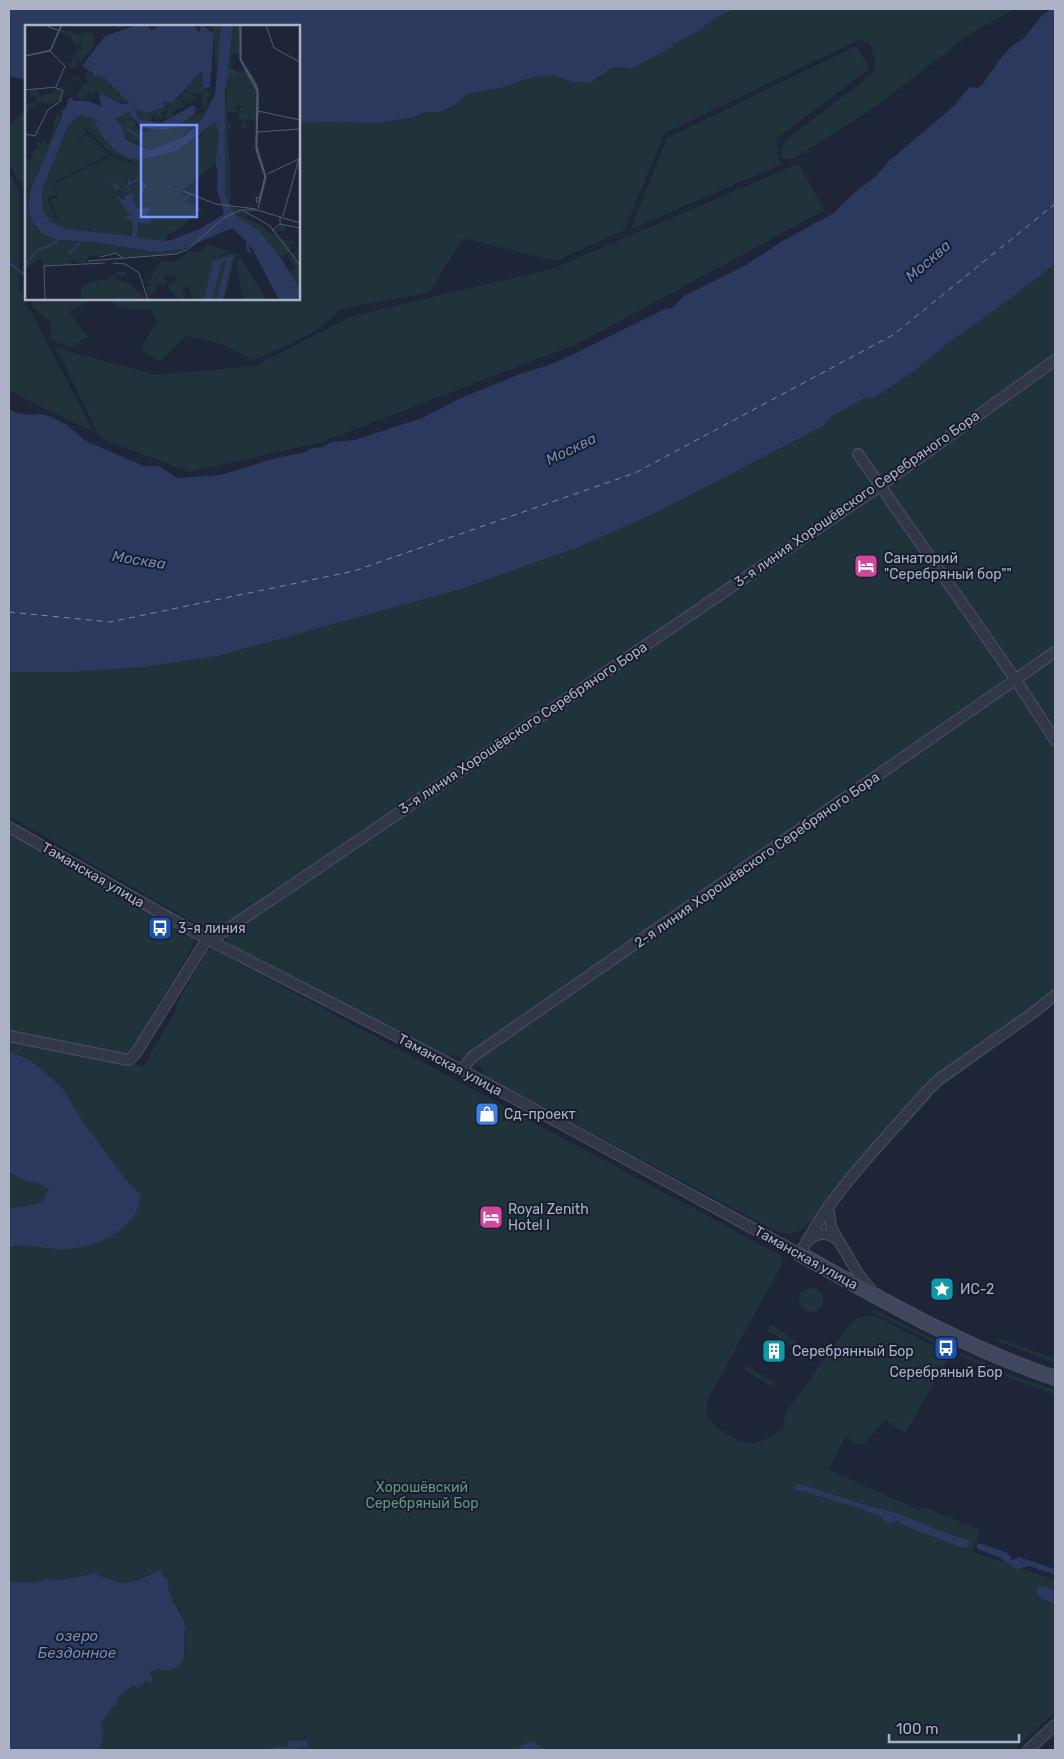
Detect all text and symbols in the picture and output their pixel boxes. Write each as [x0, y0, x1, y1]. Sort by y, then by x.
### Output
inset map [25, 25, 300, 300]
water label: Москва [902, 236, 954, 285]
street label: 3-я линия Хорошёвского Серебряного Бора [731, 407, 983, 591]
water label: Москва [543, 429, 599, 469]
water label: Москва [111, 547, 167, 573]
place label: Санаторий "Серебряный бор"" [884, 550, 1012, 583]
hotel icon: Санаторий "Серебряный бор"" [853, 553, 879, 579]
street label: 3-я линия Хорошёвского Серебряного Бора [396, 638, 650, 818]
street label: 2-я линия Хорошёвского Серебряного Бора [631, 768, 883, 952]
street label: Таманская улица [39, 839, 147, 911]
bus stop icon: 3-я линия [147, 915, 173, 941]
place label: 3-я линия [178, 920, 246, 937]
street label: Таманская улица [395, 1030, 505, 1100]
shop icon: Сд-проект [474, 1101, 500, 1127]
place label: Сд-проект [504, 1106, 576, 1123]
place label: Royal Zenith Hotel I [508, 1201, 589, 1234]
hotel icon: Royal Zenith Hotel I [478, 1204, 504, 1230]
street label: Таманская улица [751, 1222, 861, 1294]
place icon: ИС-2 [929, 1276, 955, 1302]
place label: ИС-2 [960, 1281, 994, 1298]
bus stop icon: Серебряный Бор [933, 1335, 959, 1361]
building icon: Серебрянный Бор [761, 1338, 787, 1364]
place label: Серебрянный Бор [792, 1343, 914, 1360]
place label: Серебряный Бор [889, 1364, 1003, 1381]
park label: Хорошёвский Серебряный Бор [365, 1479, 479, 1512]
water label: озеро Бездонное [38, 1627, 117, 1662]
scale bar [889, 1712, 1019, 1744]
text: 100 m [896, 1720, 938, 1738]

